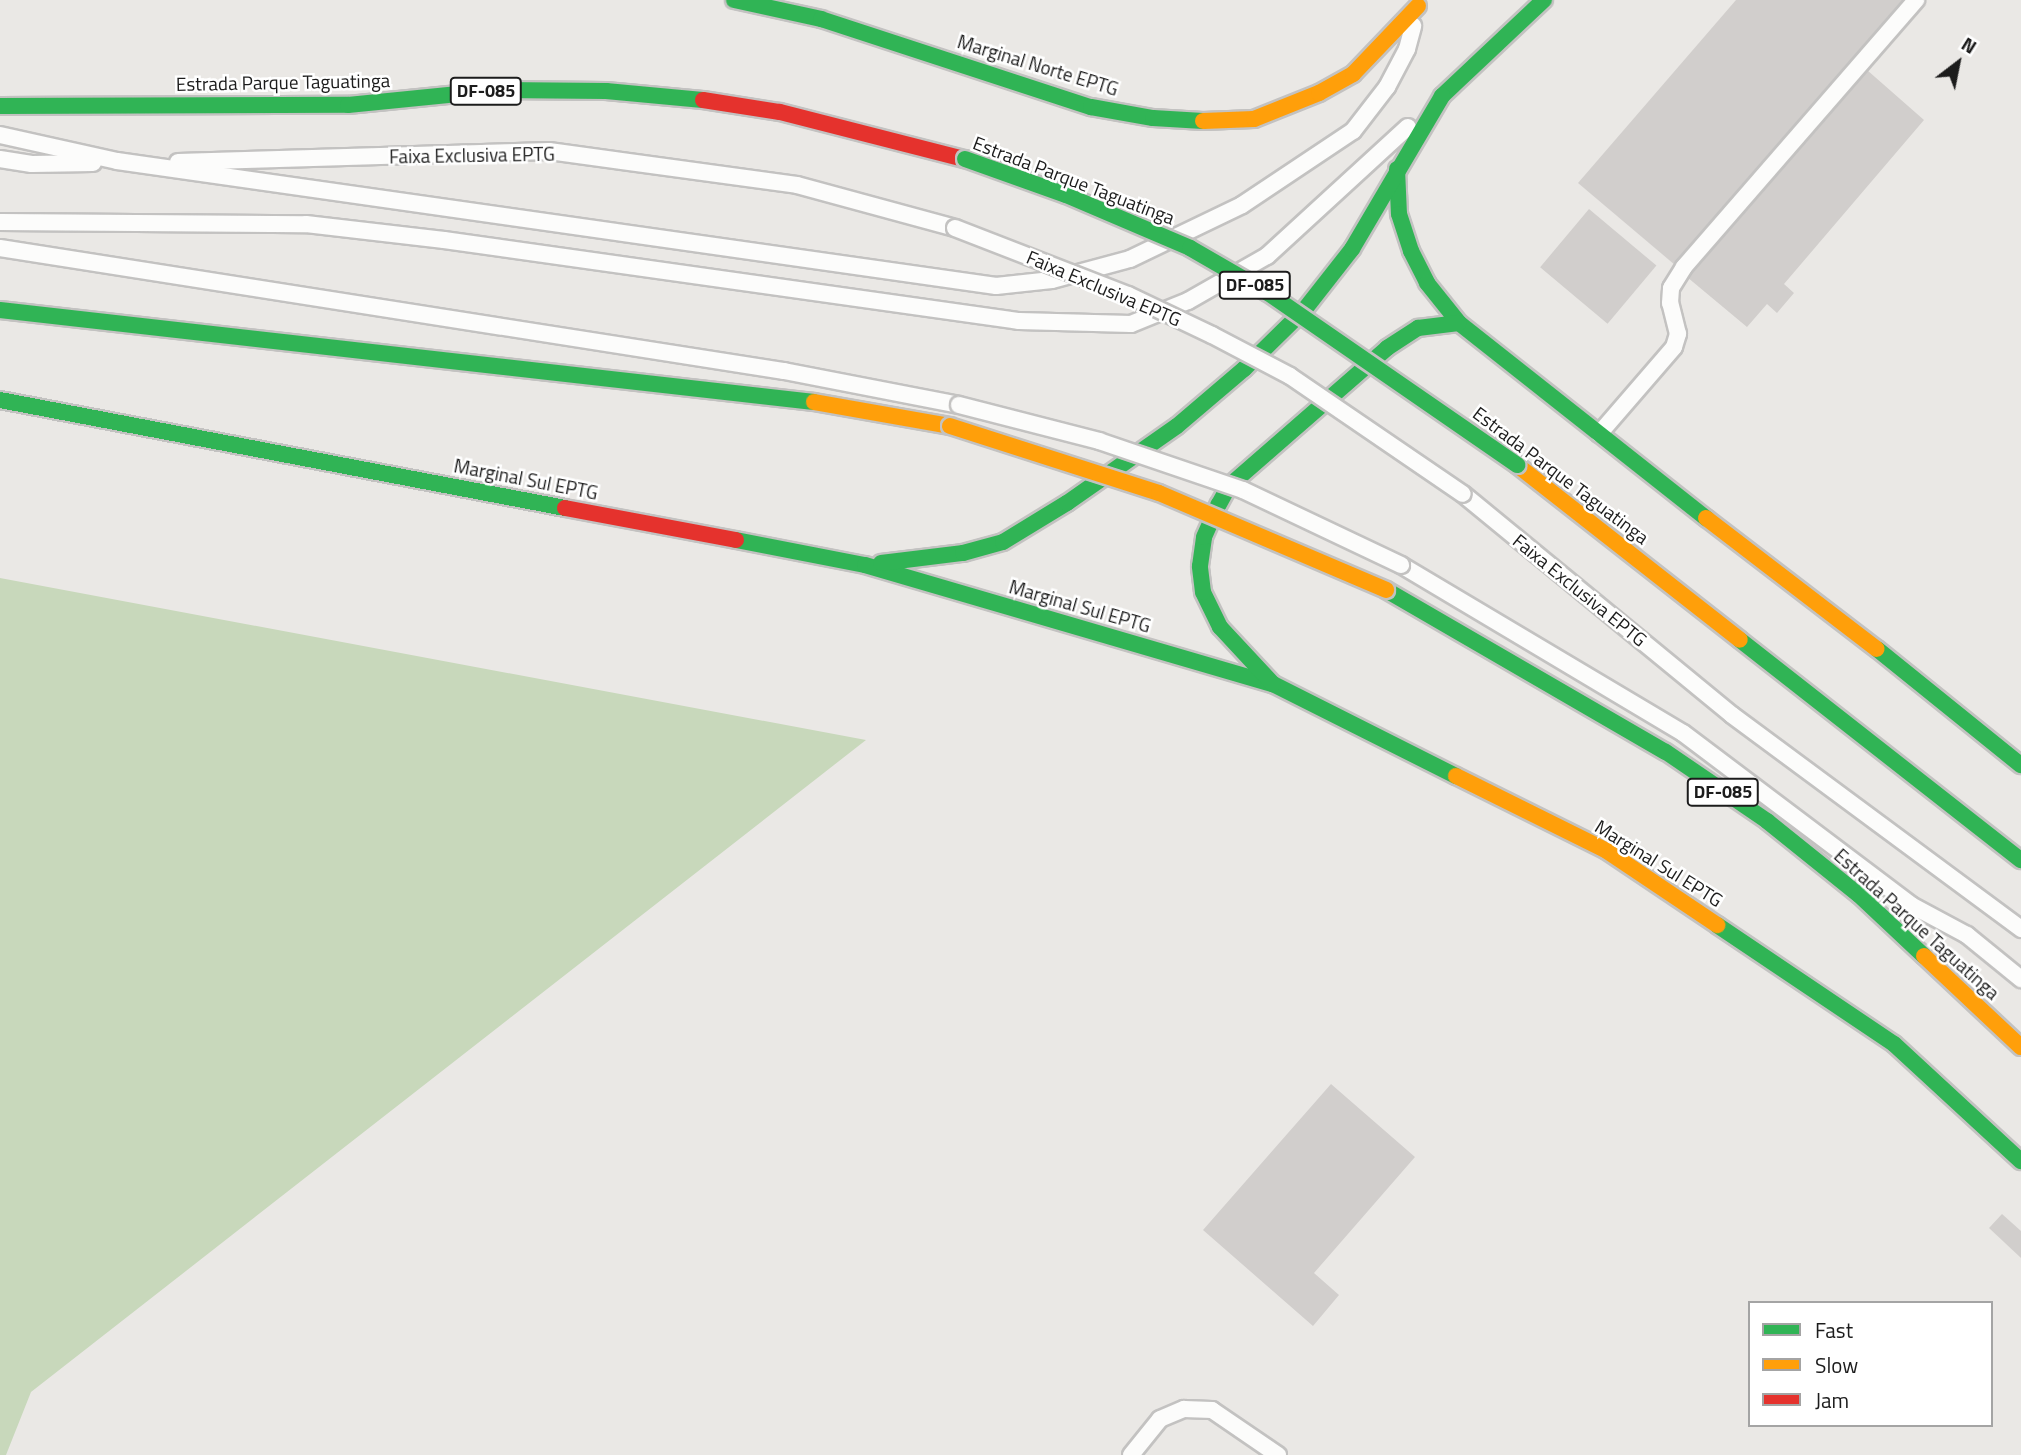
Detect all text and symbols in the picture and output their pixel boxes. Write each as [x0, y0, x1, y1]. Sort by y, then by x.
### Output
north arrow [1923, 28, 1993, 98]
text: N [1956, 29, 1983, 61]
street label: Marginal Norte EPTG [955, 30, 1121, 100]
street label: Estrada Parque Taguatinga [176, 69, 390, 95]
road number: DF-085 [449, 76, 523, 106]
street label: Estrada Parque Taguatinga [970, 131, 1178, 229]
street label: Faixa Exclusiva EPTG [389, 142, 555, 168]
street label: Faixa Exclusiva EPTG [1023, 245, 1185, 331]
road number: DF-085 [1218, 270, 1292, 300]
street label: Estrada Parque Taguatinga [1469, 401, 1653, 549]
street label: Marginal Sul EPTG [452, 454, 600, 504]
street label: Faixa Exclusiva EPTG [1508, 529, 1652, 651]
street label: Marginal Sul EPTG [1007, 575, 1153, 637]
road number: DF-085 [1686, 778, 1760, 806]
street label: Marginal Sul EPTG [1591, 815, 1727, 911]
street label: Estrada Parque Taguatinga [1830, 844, 2004, 1004]
legend [1748, 1301, 1993, 1427]
text: Fast [1815, 1314, 1853, 1346]
text: Slow [1815, 1349, 1858, 1381]
text: Jam [1815, 1384, 1849, 1416]

